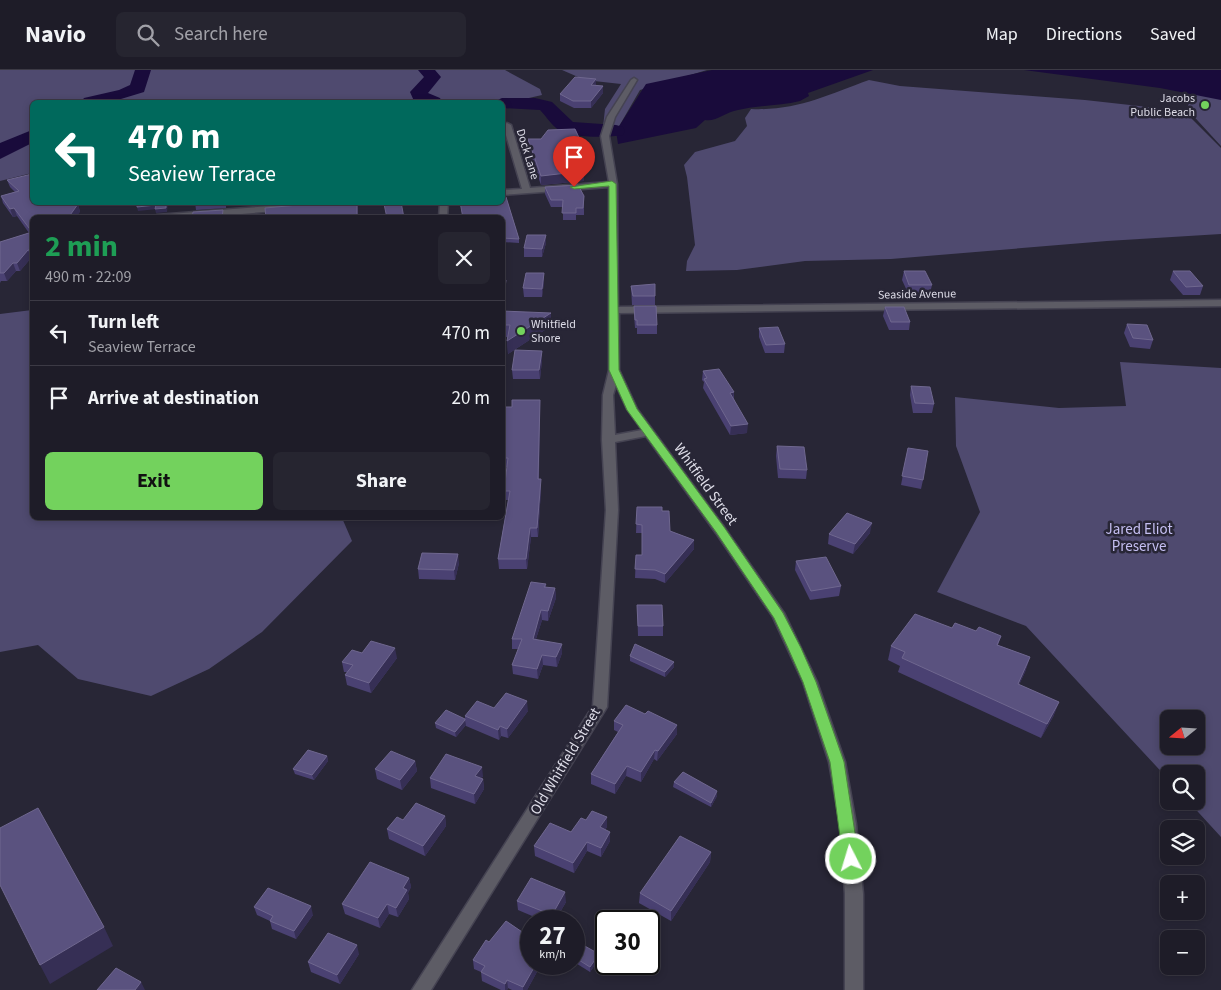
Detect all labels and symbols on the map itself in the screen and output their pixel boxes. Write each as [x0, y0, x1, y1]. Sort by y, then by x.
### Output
place label: Jacobs Public Beach [1130, 90, 1195, 121]
marker: Jacobs Public Beach [1199, 99, 1211, 111]
street label: Dock Lane [512, 127, 543, 182]
pin [553, 136, 595, 187]
street label: Seaside Avenue [878, 285, 956, 304]
place label: Whitfield Shore [531, 316, 576, 347]
marker: Whitfield Shore [515, 325, 527, 337]
street label: Whitfield Street [669, 439, 743, 530]
park label: Jared Eliot Preserve [1106, 519, 1172, 557]
street label: Old Whitfield Street [525, 704, 606, 819]
north arrow [1160, 710, 1205, 755]
position arrow [824, 832, 876, 884]
speed limit sign: 30 [595, 910, 660, 975]

